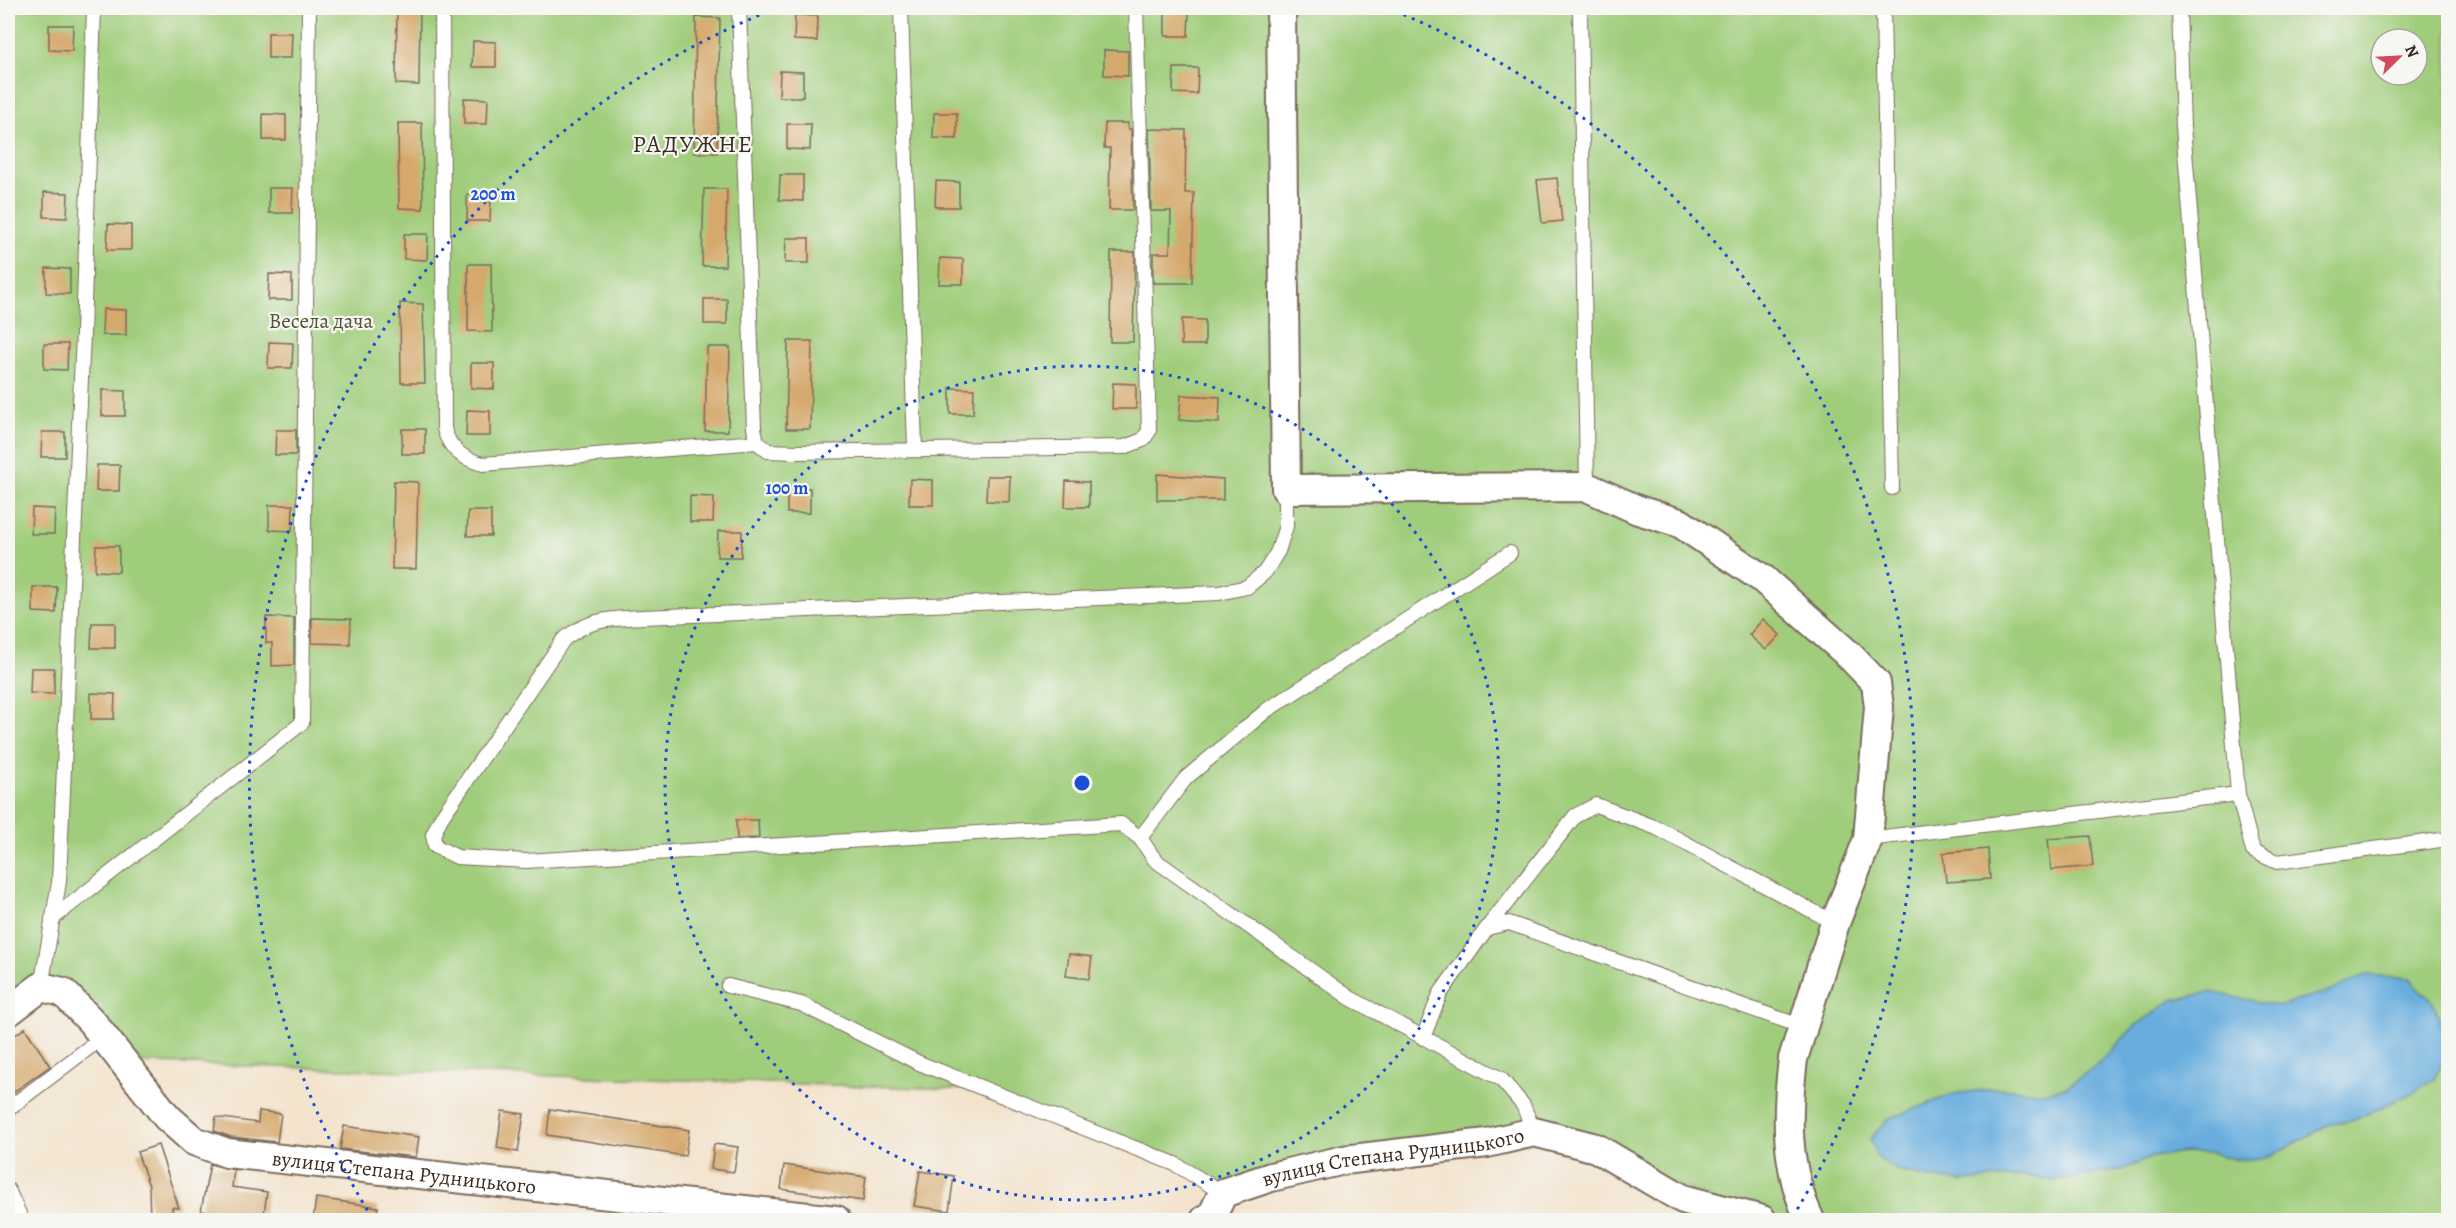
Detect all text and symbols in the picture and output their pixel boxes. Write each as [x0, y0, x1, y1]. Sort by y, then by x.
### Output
north arrow [2369, 27, 2429, 87]
text: N [2399, 42, 2424, 61]
district label: РАДУЖНЕ [632, 128, 754, 160]
text: 200 m [470, 182, 516, 206]
park label: Весела дача [269, 307, 373, 335]
text: 100 m [766, 476, 808, 500]
centre of rings [1072, 773, 1092, 793]
street label: вулиця Степана Рудницького [1258, 1121, 1527, 1193]
street label: вулиця Степана Рудницького [270, 1144, 538, 1201]

